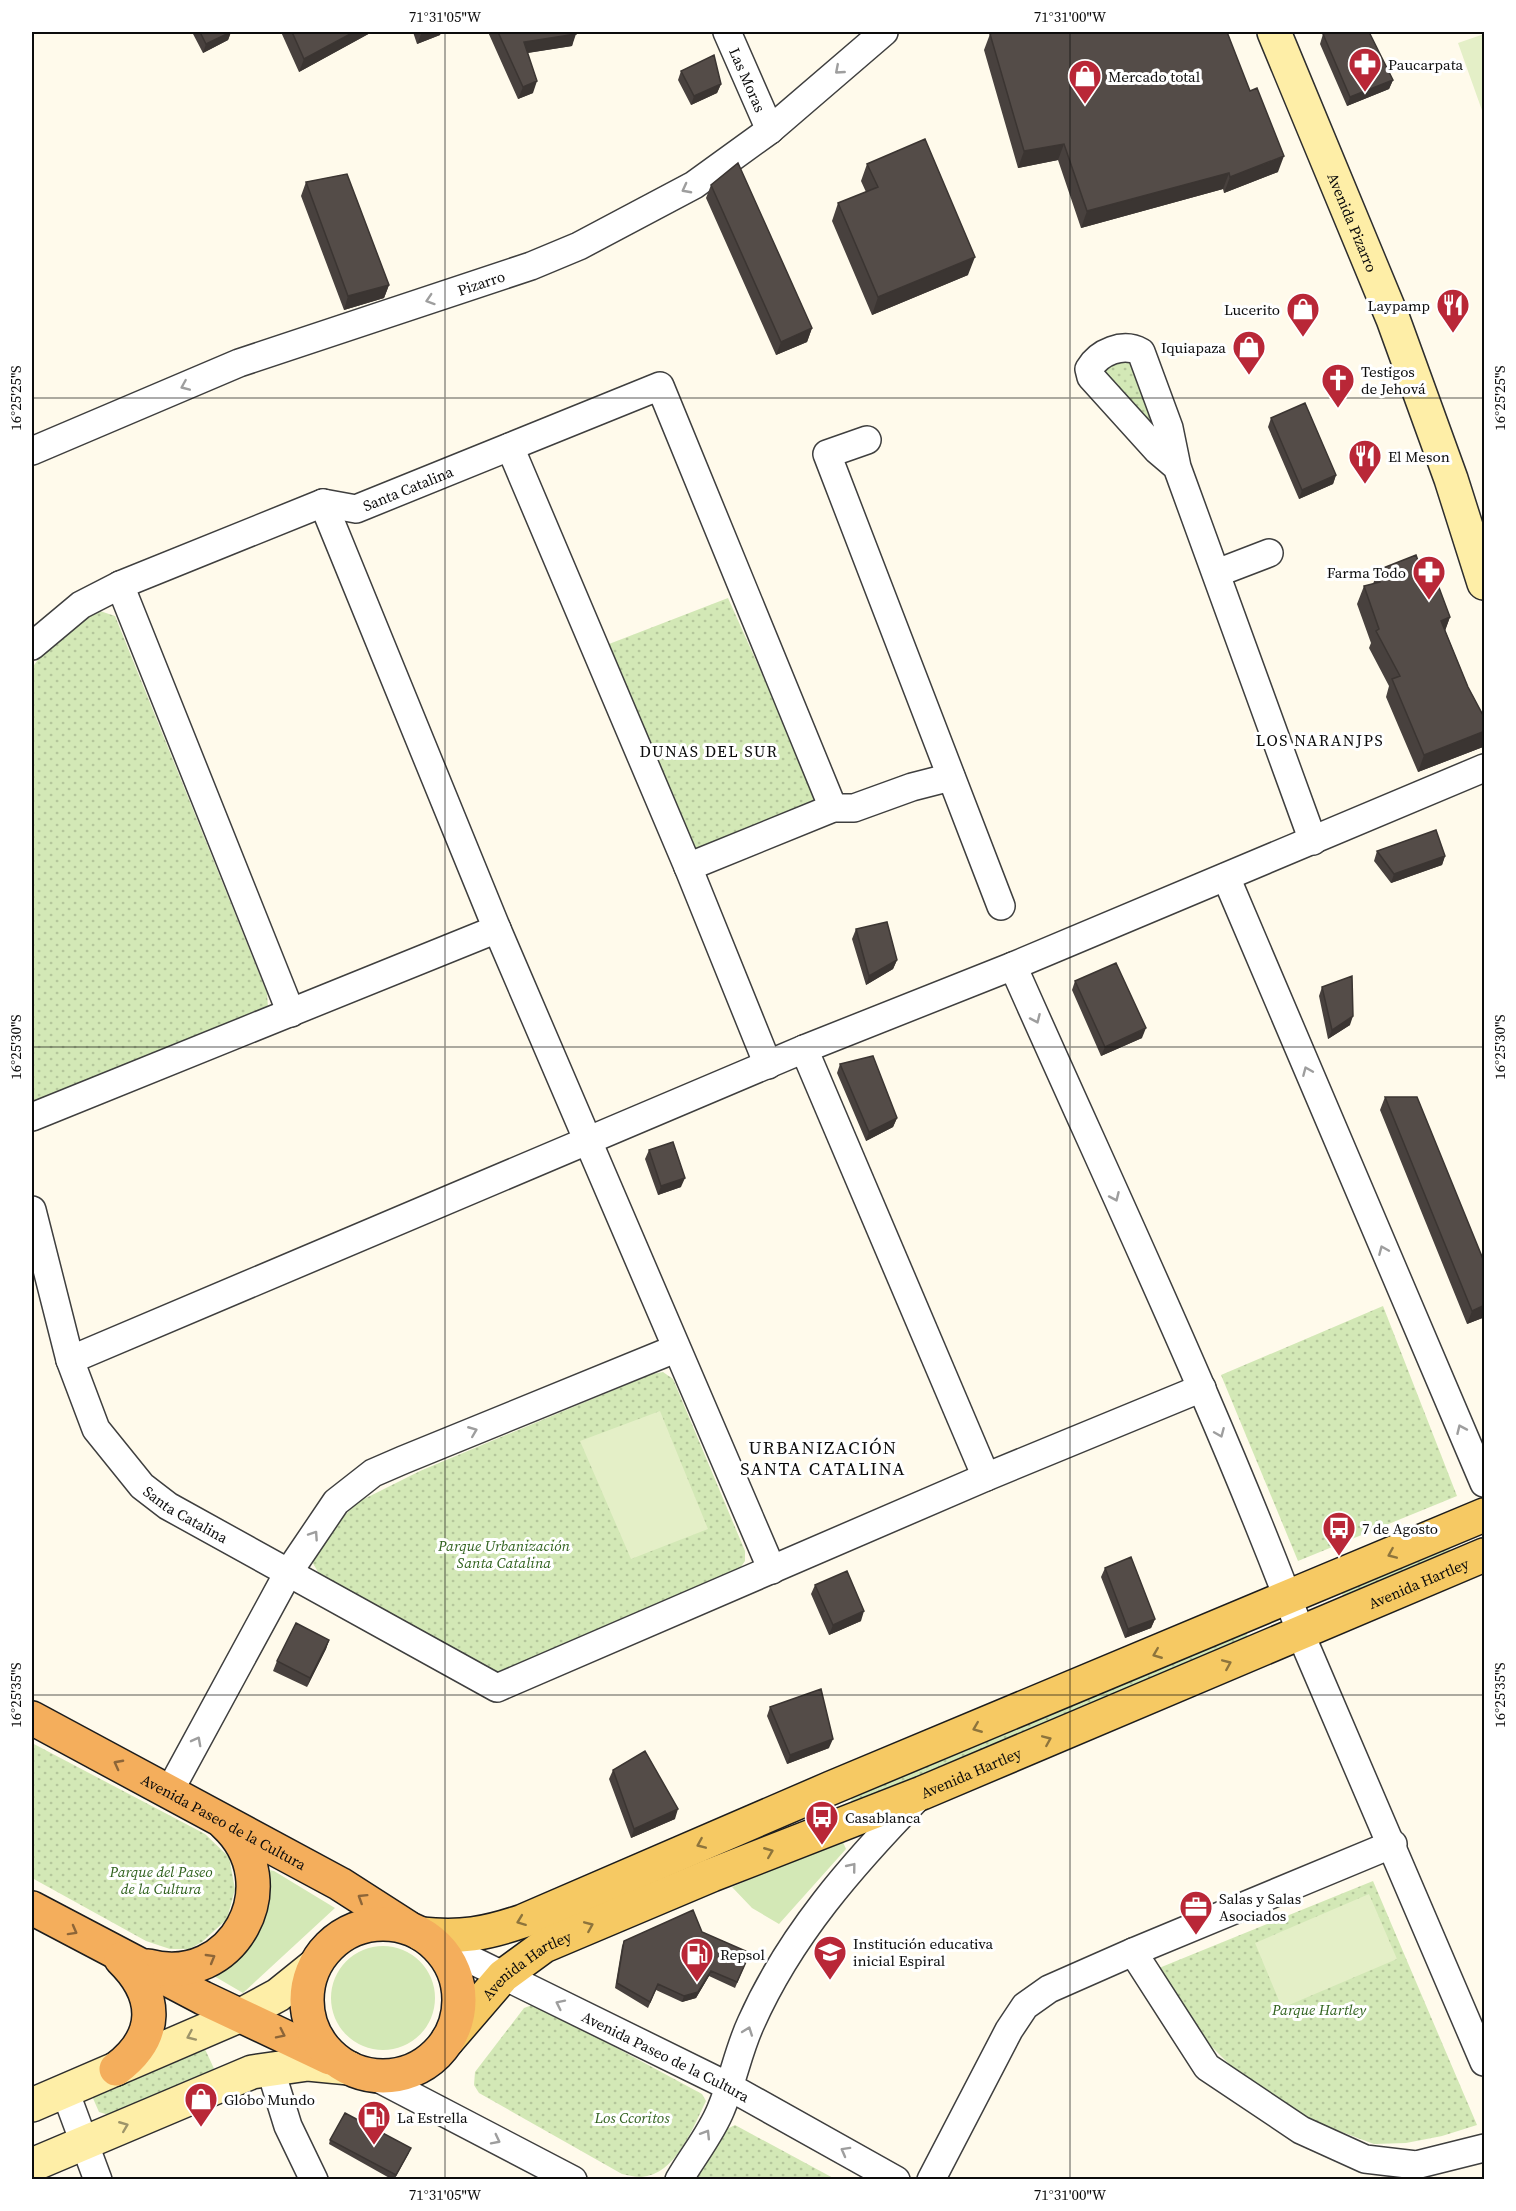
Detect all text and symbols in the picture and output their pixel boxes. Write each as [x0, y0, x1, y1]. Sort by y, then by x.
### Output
text: 71°31'05"W [409, 6, 482, 27]
text: 71°31'00"W [1034, 6, 1107, 27]
street label: Las Moras [725, 44, 771, 115]
pharmacy icon: Paucarpata [1347, 46, 1383, 93]
place label: Paucarpata [1388, 54, 1464, 75]
shop icon: Mercado total [1067, 58, 1103, 105]
one-way arrow [835, 62, 846, 73]
place label: Mercado total [1108, 66, 1201, 87]
street label: Avenida Pizarro [1323, 169, 1383, 275]
one-way arrow [682, 182, 692, 193]
street label: Pizarro [455, 265, 507, 300]
restaurant icon: Laypamp [1435, 287, 1471, 334]
shop icon: Lucerito [1285, 291, 1321, 338]
one-way arrow [425, 292, 436, 305]
place label: Laypamp [1368, 295, 1430, 316]
place label: Lucerito [1224, 299, 1280, 320]
shop icon: Iquiapaza [1231, 329, 1267, 376]
place label: Iquiapaza [1161, 337, 1226, 358]
place label: Testigos de Jehová [1361, 361, 1426, 399]
church icon: Testigos de Jehová [1320, 362, 1356, 409]
text: 16°25'25"S [5, 365, 26, 431]
text: 16°25'25"S [1489, 365, 1510, 431]
one-way arrow [180, 379, 191, 391]
restaurant icon: El Meson [1347, 438, 1383, 485]
place label: El Meson [1388, 446, 1450, 467]
street label: Santa Catalina [359, 460, 456, 516]
pharmacy icon: Farma Todo [1411, 554, 1447, 601]
place label: Farma Todo [1327, 562, 1406, 583]
district label: LOS NARANJPS [1256, 729, 1384, 751]
district label: DUNAS DEL SUR [640, 740, 778, 762]
one-way arrow [1029, 1013, 1041, 1024]
text: 16°25'30"S [5, 1014, 26, 1080]
text: 16°25'30"S [1489, 1014, 1510, 1080]
one-way arrow [1303, 1066, 1315, 1077]
one-way arrow [1108, 1191, 1120, 1202]
one-way arrow [1378, 1246, 1390, 1257]
one-way arrow [1456, 1425, 1468, 1436]
one-way arrow [468, 1426, 478, 1439]
one-way arrow [1213, 1427, 1225, 1438]
district label: URBANIZACIÓN SANTA CATALINA [740, 1435, 906, 1481]
street label: Santa Catalina [139, 1480, 232, 1548]
bus stop icon: 7 de Agosto [1321, 1510, 1357, 1557]
place label: 7 de Agosto [1362, 1518, 1438, 1539]
one-way arrow [307, 1530, 318, 1541]
park label: Parque Urbanización Santa Catalina [437, 1535, 571, 1573]
one-way arrow [1387, 1547, 1398, 1559]
street label: Avenida Hartley [1365, 1552, 1472, 1613]
one-way arrow [1153, 1647, 1164, 1659]
one-way arrow [1221, 1659, 1232, 1671]
text: 16°25'35"S [5, 1662, 26, 1728]
text: 16°25'35"S [1489, 1662, 1510, 1728]
one-way arrow [972, 1721, 983, 1733]
one-way arrow [1041, 1735, 1052, 1747]
one-way arrow [190, 1736, 201, 1747]
street label: Avenida Hartley [917, 1742, 1025, 1803]
one-way arrow [113, 1760, 124, 1771]
street label: Avenida Paseo de la Cultura [138, 1768, 310, 1875]
bus stop icon: Casablanca [804, 1799, 840, 1846]
place label: Casablanca [845, 1807, 921, 1828]
one-way arrow [696, 1837, 707, 1849]
one-way arrow [763, 1847, 774, 1859]
park label: Parque del Paseo de la Cultura [109, 1861, 212, 1899]
one-way arrow [844, 1863, 855, 1874]
place label: Salas y Salas Asociados [1219, 1888, 1301, 1926]
office icon: Salas y Salas Asociados [1178, 1889, 1214, 1936]
one-way arrow [358, 1894, 369, 1905]
one-way arrow [516, 1914, 527, 1926]
one-way arrow [582, 1921, 593, 1933]
one-way arrow [67, 1924, 78, 1935]
street label: Avenida Hartley [477, 1925, 575, 2004]
place label: Institución educativa inicial Espiral [853, 1933, 994, 1971]
school or university icon: Institución educativa inicial Espiral [812, 1934, 848, 1981]
fuel station icon: Repsol [679, 1936, 715, 1983]
place label: Repsol [720, 1944, 765, 1965]
one-way arrow [205, 1953, 215, 1965]
park label: Parque Hartley [1271, 1999, 1367, 2020]
one-way arrow [555, 2000, 566, 2012]
street label: Avenida Paseo de la Cultura [579, 2005, 754, 2107]
one-way arrow [741, 2026, 753, 2037]
one-way arrow [275, 2027, 286, 2039]
one-way arrow [187, 2029, 198, 2041]
shop icon: Globo Mundo [183, 2081, 219, 2128]
place label: Globo Mundo [224, 2089, 315, 2110]
fuel station icon: La Estrella [356, 2099, 392, 2146]
place label: La Estrella [397, 2107, 468, 2128]
park label: Los Ccoritos [593, 2107, 670, 2128]
one-way arrow [118, 2121, 129, 2133]
one-way arrow [699, 2130, 711, 2140]
one-way arrow [490, 2133, 500, 2144]
one-way arrow [841, 2147, 852, 2158]
text: 71°31'05"W [409, 2184, 482, 2205]
text: 71°31'00"W [1034, 2184, 1107, 2205]

